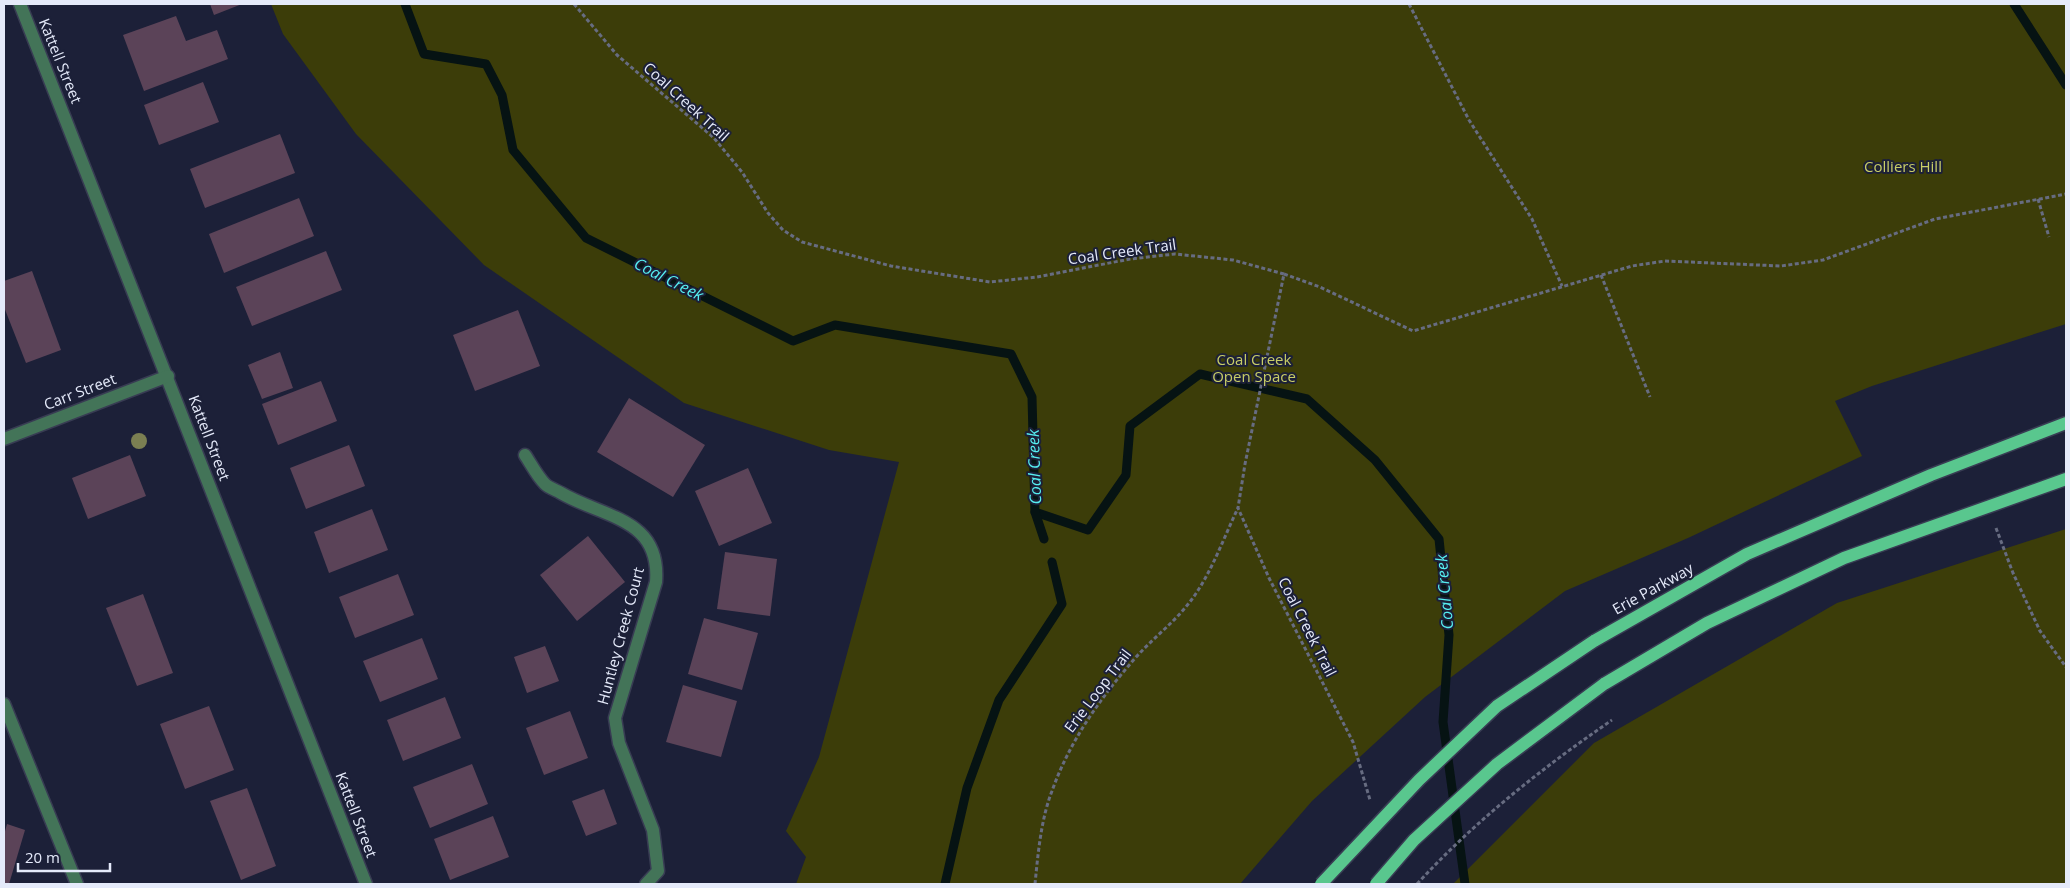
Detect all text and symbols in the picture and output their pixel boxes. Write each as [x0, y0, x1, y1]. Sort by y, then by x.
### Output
street label: Kattell Street [35, 15, 87, 106]
street label: Coal Creek Trail [639, 57, 734, 145]
park label: Colliers Hill [1864, 156, 1942, 176]
street label: Coal Creek Trail [1066, 234, 1177, 268]
water label: Coal Creek [631, 252, 709, 306]
park label: Coal Creek Open Space [1212, 349, 1296, 386]
street label: Carr Street [41, 368, 119, 414]
street label: Kattell Street [184, 392, 235, 483]
water label: Coal Creek [1022, 428, 1046, 505]
water label: Coal Creek [1430, 552, 1458, 630]
street label: Erie Parkway [1609, 557, 1697, 619]
street label: Huntley Creek Court [592, 565, 648, 707]
street label: Coal Creek Trail [1274, 573, 1342, 680]
street label: Erie Loop Trail [1059, 645, 1135, 736]
street label: Kattell Street [331, 769, 382, 860]
scale bar [18, 840, 110, 872]
text: 20 m [25, 847, 60, 867]

